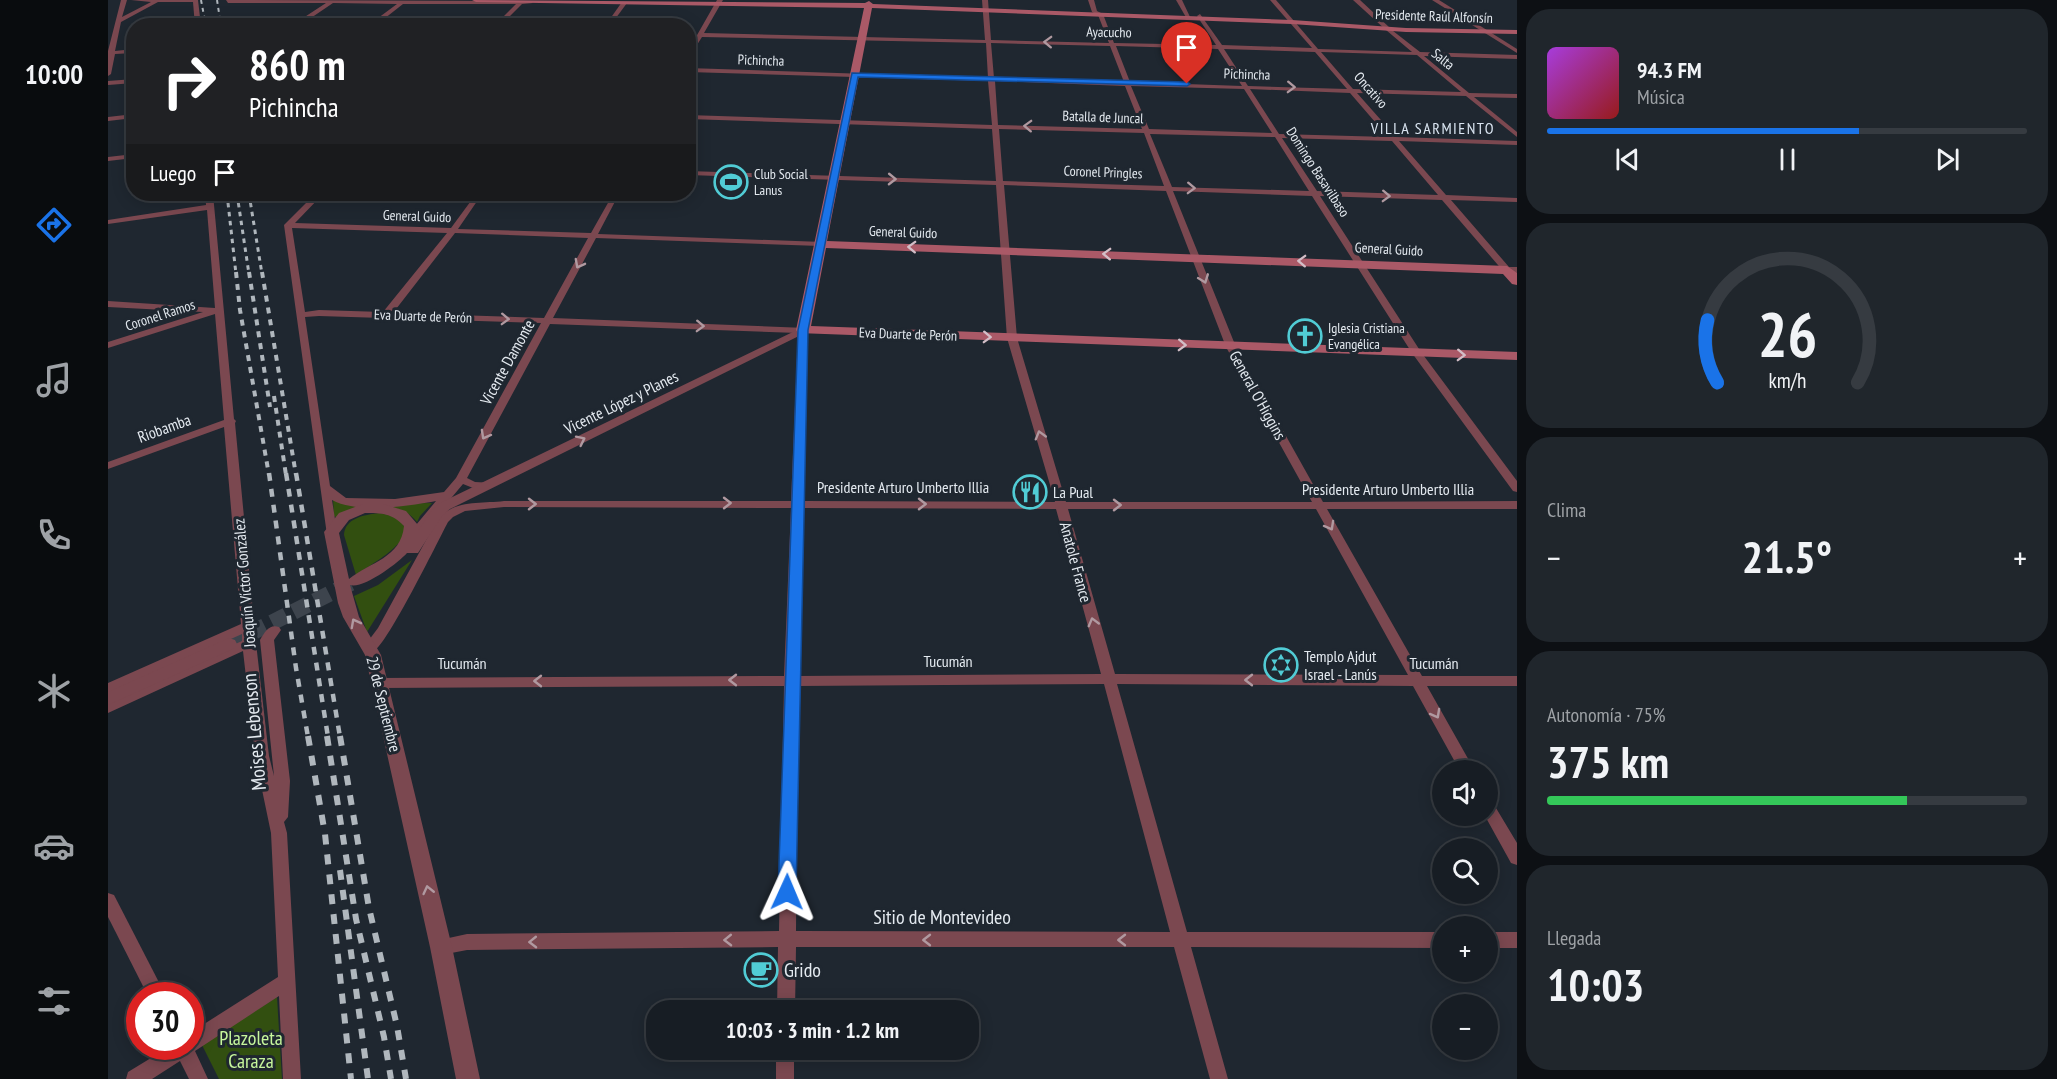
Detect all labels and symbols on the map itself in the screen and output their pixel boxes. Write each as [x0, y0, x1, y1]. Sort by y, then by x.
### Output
street label: Presidente Raúl Alfonsín [1375, 5, 1493, 27]
pin [1161, 22, 1212, 84]
street label: Ayacucho [1086, 23, 1132, 41]
one-way arrow [1044, 36, 1053, 48]
street label: Salta [1428, 44, 1458, 74]
street label: Pichincha [737, 50, 785, 70]
street label: Pichincha [1223, 64, 1271, 84]
street label: Oncativo [1350, 68, 1392, 112]
one-way arrow [1286, 81, 1295, 94]
street label: Batalla de Juncal [1062, 107, 1145, 127]
district label: VILLA SARMIENTO [1370, 118, 1495, 138]
one-way arrow [1023, 120, 1032, 132]
street label: Domingo Basavilbaso [1282, 124, 1354, 220]
street label: Coronel Pringles [1063, 162, 1143, 182]
sports icon: Club Social Lanus [713, 164, 749, 200]
place label: Club Social Lanus [754, 165, 808, 199]
one-way arrow [887, 173, 896, 185]
one-way arrow [1187, 182, 1196, 195]
one-way arrow [1382, 189, 1391, 202]
street label: General Guido [383, 206, 451, 226]
street label: General Guido [869, 222, 937, 242]
street label: General Guido [1354, 238, 1424, 260]
one-way arrow [908, 241, 917, 254]
one-way arrow [1103, 247, 1112, 260]
one-way arrow [1297, 255, 1306, 267]
one-way arrow [575, 258, 586, 268]
one-way arrow [1197, 272, 1209, 283]
street label: Coronel Ramos [123, 295, 197, 335]
street label: Eva Duarte de Perón [374, 305, 472, 327]
one-way arrow [501, 313, 510, 325]
street label: Vicente Damonte [475, 316, 539, 409]
church icon: Iglesia Cristiana Evangélica [1287, 318, 1323, 354]
place label: Iglesia Cristiana Evangélica [1328, 319, 1405, 353]
one-way arrow [696, 320, 705, 333]
street label: Eva Duarte de Perón [859, 323, 957, 345]
one-way arrow [983, 331, 992, 344]
one-way arrow [1178, 338, 1187, 351]
street label: General O'Higgins [1225, 347, 1291, 443]
one-way arrow [1456, 348, 1465, 361]
street label: Vicente López y Planes [560, 366, 681, 439]
street label: Riobamba [135, 409, 193, 447]
one-way arrow [481, 429, 492, 439]
one-way arrow [1035, 430, 1048, 440]
one-way arrow [575, 436, 585, 447]
restaurant icon: La Pual [1012, 474, 1048, 510]
street label: Presidente Arturo Umberto Illia [817, 477, 989, 497]
street label: Presidente Arturo Umberto Illia [1302, 479, 1474, 499]
place label: La Pual [1053, 482, 1093, 502]
one-way arrow [722, 497, 731, 509]
one-way arrow [527, 498, 536, 510]
one-way arrow [917, 498, 926, 510]
one-way arrow [1112, 499, 1121, 511]
street label: Joaquín Víctor González [228, 517, 260, 649]
street label: Anatole France [1056, 520, 1096, 604]
one-way arrow [1323, 520, 1334, 531]
one-way arrow [351, 618, 362, 629]
one-way arrow [1087, 618, 1100, 628]
place label: Templo Ajdut Israel - Lanús [1304, 646, 1377, 684]
synagogue icon: Templo Ajdut Israel - Lanús [1263, 647, 1299, 683]
street label: Tucumán [923, 651, 973, 671]
street label: Tucumán [437, 653, 487, 673]
street label: Tucumán [1409, 653, 1459, 673]
street label: 29 de Septiembre [362, 654, 406, 754]
street label: Moises Lebenson [236, 672, 272, 792]
one-way arrow [728, 674, 737, 686]
one-way arrow [1244, 674, 1253, 686]
one-way arrow [533, 675, 542, 687]
one-way arrow [1429, 708, 1441, 719]
position arrow [755, 860, 819, 924]
one-way arrow [422, 886, 435, 896]
street label: Sitio de Montevideo [873, 904, 1011, 930]
one-way arrow [723, 934, 732, 946]
one-way arrow [923, 934, 932, 946]
one-way arrow [1118, 934, 1127, 946]
one-way arrow [528, 936, 537, 948]
cafe icon: Grido [743, 952, 779, 988]
place label: Grido [784, 957, 821, 983]
speed limit sign: 30 [126, 982, 204, 1060]
park label: Plazoleta Caraza [219, 1025, 283, 1074]

